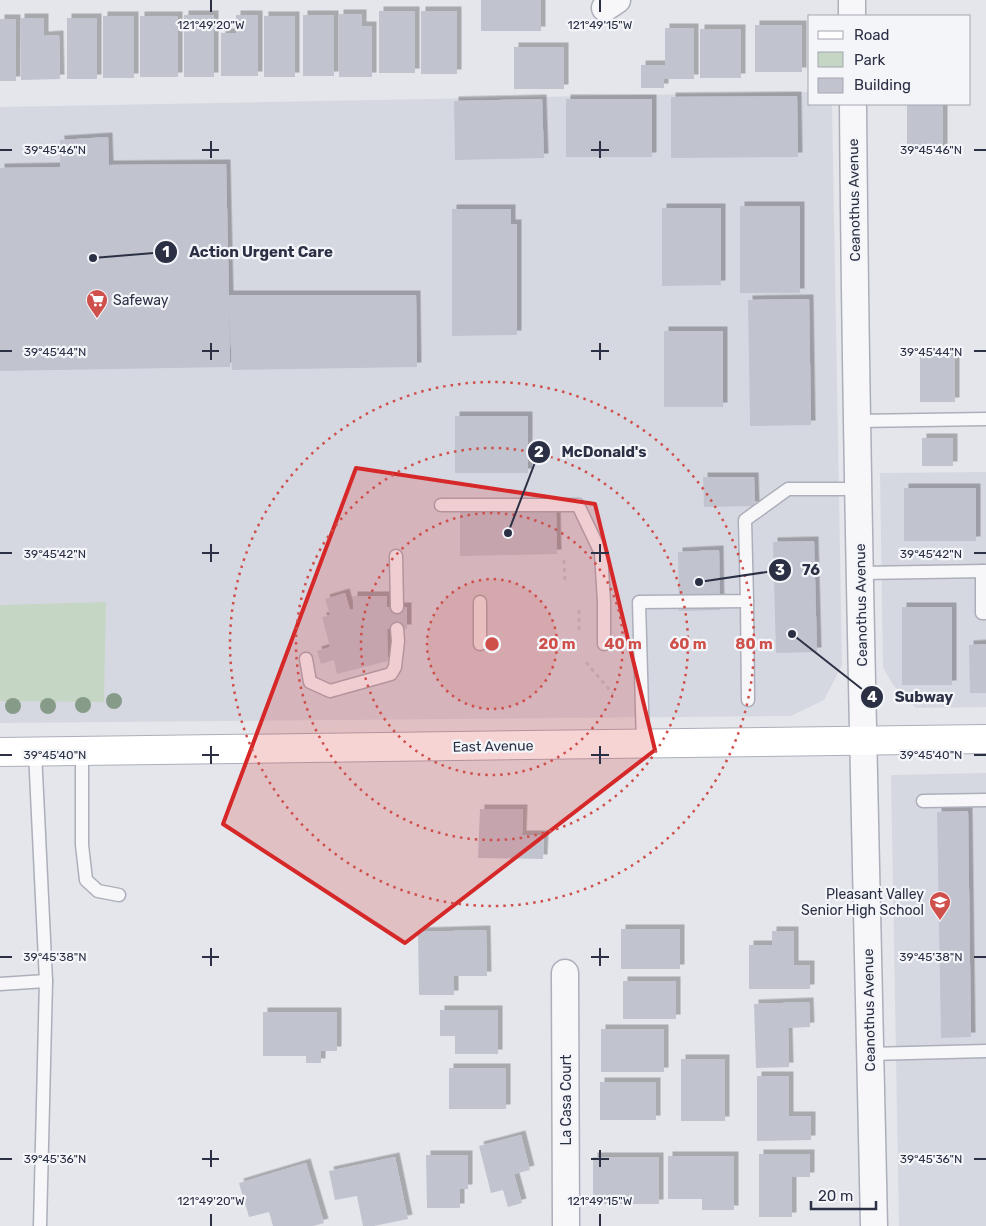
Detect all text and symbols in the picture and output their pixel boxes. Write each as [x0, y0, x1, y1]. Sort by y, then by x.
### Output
legend [808, 15, 971, 105]
text: 121°49'20"W [177, 18, 245, 32]
text: 121°49'15"W [568, 18, 633, 32]
text: Road [854, 26, 890, 44]
text: Park [854, 51, 885, 69]
text: Building [854, 76, 911, 94]
street label: Ceanothus Avenue [845, 138, 864, 262]
text: 39°45'46"N [24, 143, 86, 157]
text: 39°45'46"N [900, 143, 962, 157]
callout: Action Urgent Care [154, 237, 342, 267]
text: 1 [162, 243, 170, 261]
text: Action Urgent Care [189, 243, 333, 261]
supermarket icon: Safeway [85, 288, 109, 319]
place label: Safeway [113, 292, 169, 309]
text: 39°45'44"N [24, 345, 86, 359]
text: 39°45'44"N [900, 345, 962, 359]
callout: McDonald's [526, 437, 657, 467]
text: 2 [534, 443, 544, 461]
text: McDonald's [561, 443, 647, 461]
street label: Ceanothus Avenue [852, 543, 871, 667]
text: 39°45'42"N [24, 547, 86, 561]
text: 39°45'42"N [900, 547, 962, 561]
callout: 76 [767, 555, 830, 585]
text: 3 [775, 561, 785, 579]
text: 76 [802, 561, 820, 579]
centre of rings [483, 635, 501, 653]
text: 20 m [539, 635, 575, 653]
text: 40 m [604, 635, 642, 653]
text: 60 m [670, 635, 706, 653]
text: 80 m [735, 635, 773, 653]
callout: Subway [860, 682, 963, 712]
text: 4 [867, 688, 877, 706]
text: Subway [895, 688, 953, 706]
street label: East Avenue [452, 737, 534, 756]
text: 39°45'40"N [24, 748, 86, 762]
text: 39°45'40"N [900, 748, 962, 762]
place label: Pleasant Valley Senior High School [801, 886, 924, 919]
school or university icon: Pleasant Valley Senior High School [928, 890, 952, 921]
street label: Ceanothus Avenue [860, 948, 879, 1072]
text: 39°45'38"N [23, 950, 87, 964]
text: 39°45'38"N [899, 950, 963, 964]
street label: La Casa Court [558, 1054, 575, 1145]
text: 39°45'36"N [24, 1152, 86, 1166]
text: 39°45'36"N [900, 1152, 962, 1166]
scale bar [811, 1178, 876, 1210]
text: 20 m [818, 1187, 853, 1205]
text: 121°49'20"W [177, 1194, 245, 1208]
text: 121°49'15"W [568, 1194, 633, 1208]

